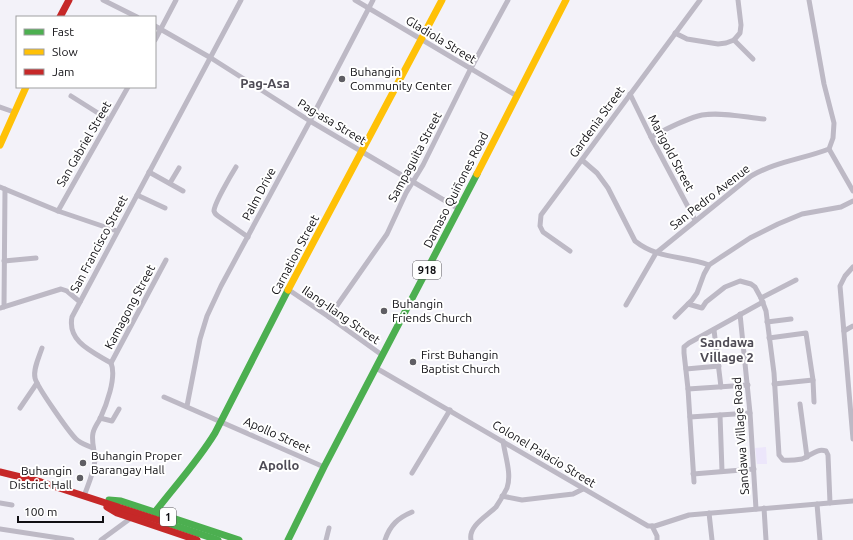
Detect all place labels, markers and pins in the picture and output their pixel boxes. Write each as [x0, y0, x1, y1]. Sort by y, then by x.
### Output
place label: Buhangin Community Center [350, 65, 452, 92]
marker: Buhangin Community Center [337, 74, 347, 84]
place label: Buhangin Friends Church [392, 297, 472, 324]
marker: Buhangin Friends Church [379, 306, 389, 316]
place label: First Buhangin Baptist Church [421, 348, 500, 375]
marker: First Buhangin Baptist Church [408, 357, 418, 367]
place label: Buhangin Proper Barangay Hall [91, 449, 182, 476]
marker: Buhangin Proper Barangay Hall [78, 458, 88, 468]
place label: Buhangin District Hall [9, 464, 72, 491]
marker: Buhangin District Hall [75, 473, 85, 483]

